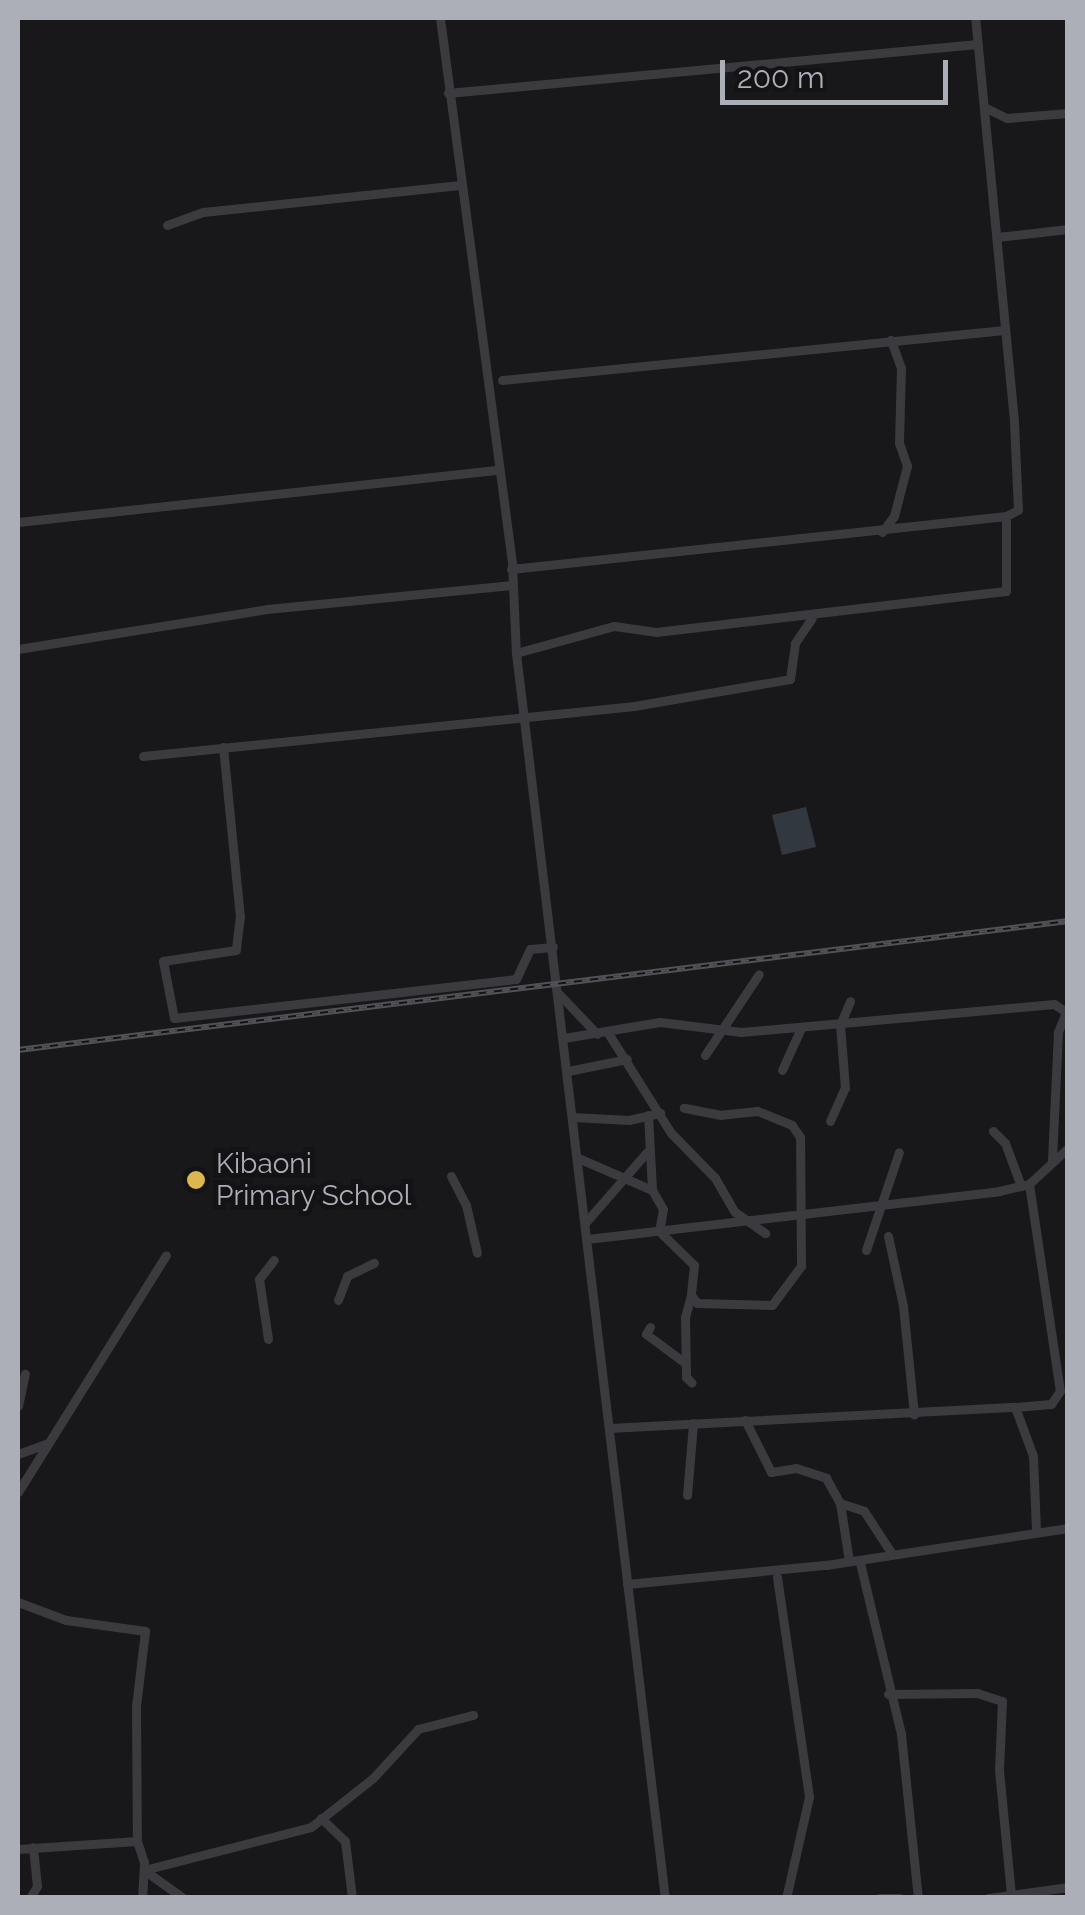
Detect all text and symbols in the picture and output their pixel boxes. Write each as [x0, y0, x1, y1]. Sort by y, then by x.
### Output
scale bar [725, 40, 952, 102]
text: 200 m [737, 60, 825, 95]
place label: Kibaoni Primary School [216, 1147, 412, 1213]
marker: Kibaoni Primary School [185, 1169, 207, 1191]

